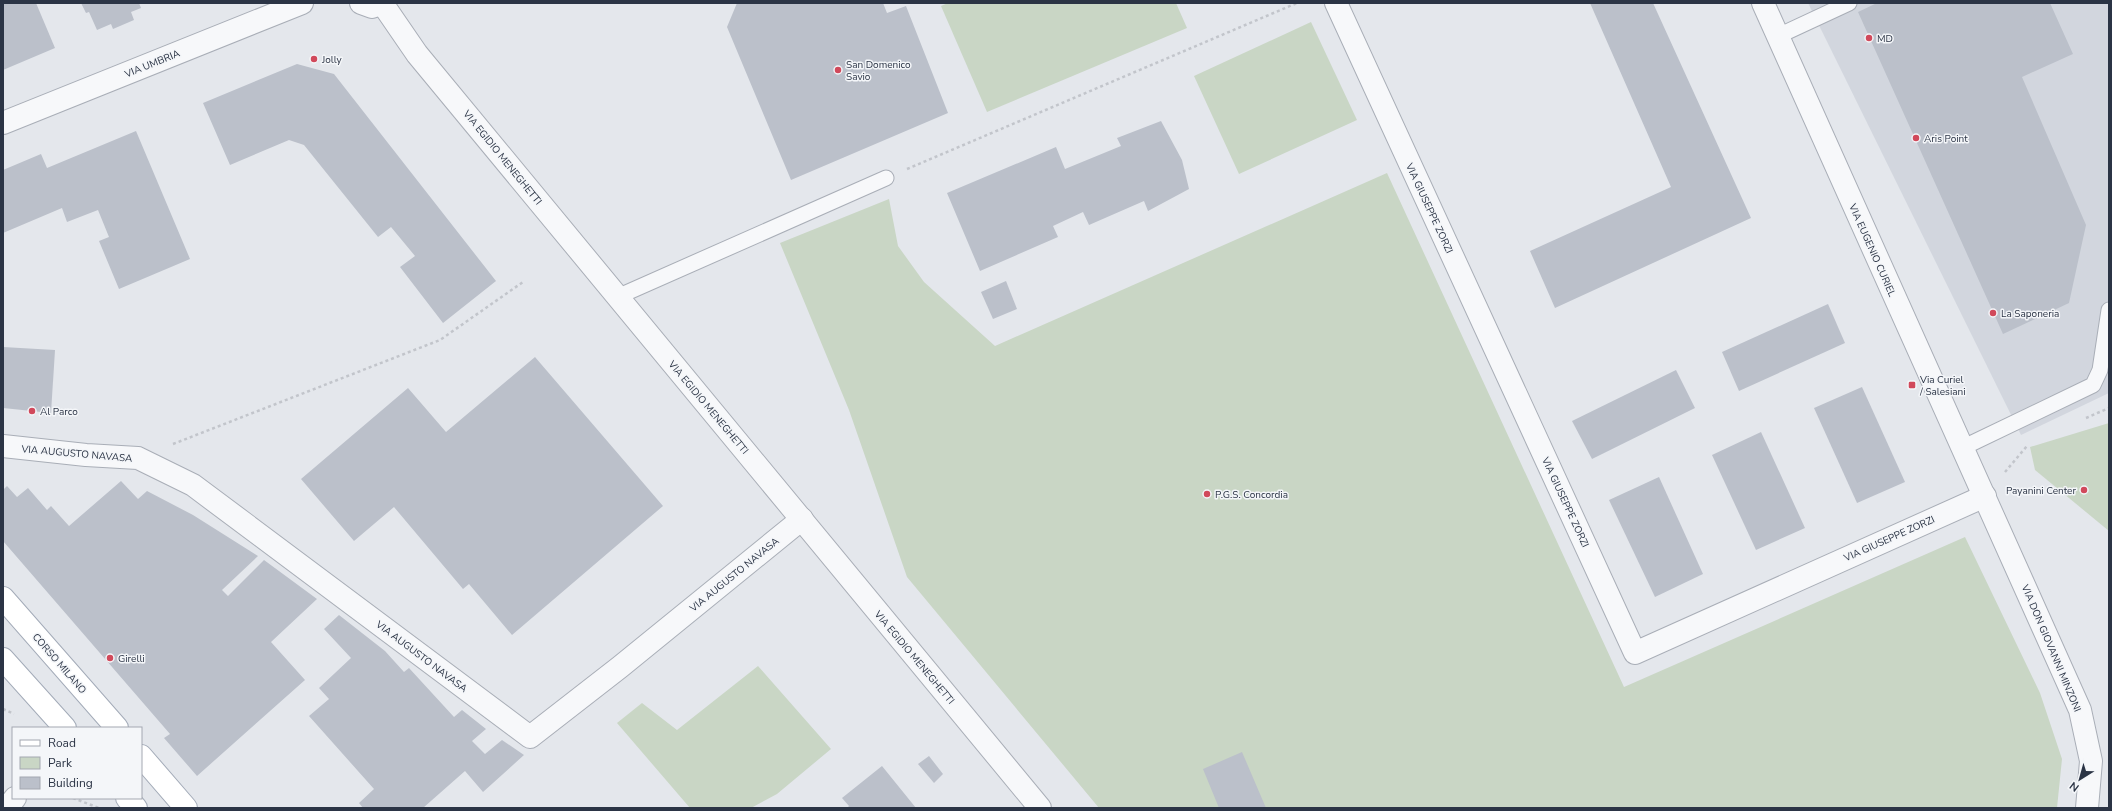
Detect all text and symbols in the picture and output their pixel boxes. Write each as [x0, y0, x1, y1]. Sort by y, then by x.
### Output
place label: MD [1877, 32, 1893, 46]
marker: MD [1864, 33, 1874, 43]
street label: VIA UMBRIA [122, 46, 183, 82]
place label: Jolly [321, 53, 343, 67]
marker: Jolly [309, 54, 319, 64]
place label: San Domenico Savio [846, 58, 911, 84]
marker: San Domenico Savio [833, 65, 843, 75]
street label: VIA EGIDIO MENEGHETTI [459, 107, 545, 208]
place label: Aris Point [1924, 132, 1968, 146]
marker: Aris Point [1911, 133, 1921, 143]
street label: VIA GIUSEPPE ZORZI [1402, 160, 1456, 256]
street label: VIA EUGENIO CURIEL [1845, 201, 1899, 300]
place label: La Saponeria [2001, 307, 2059, 321]
marker: La Saponeria [1988, 308, 1998, 318]
street label: VIA EGIDIO MENEGHETTI [664, 357, 752, 457]
place label: Via Curiel / Salesiani [1919, 373, 1966, 399]
marker: Via Curiel / Salesiani [1907, 380, 1917, 390]
place label: Al Parco [40, 405, 78, 419]
marker: Al Parco [27, 406, 37, 416]
street label: VIA AUGUSTO NAVASA [20, 442, 134, 466]
street label: VIA GIUSEPPE ZORZI [1538, 454, 1592, 550]
place label: Payanini Center [2006, 484, 2076, 498]
marker: Payanini Center [2079, 485, 2089, 495]
place label: P.G.S. Concordia [1215, 488, 1288, 502]
marker: P.G.S. Concordia [1202, 489, 1212, 499]
street label: VIA GIUSEPPE ZORZI [1841, 513, 1937, 566]
street label: VIA AUGUSTO NAVASA [686, 534, 783, 616]
street label: VIA DON GIOVANNI MINZONI [2017, 582, 2084, 714]
street label: VIA EGIDIO MENEGHETTI [870, 607, 958, 707]
street label: VIA AUGUSTO NAVASA [372, 617, 471, 696]
street label: CORSO MILANO [29, 630, 90, 697]
place label: Girelli [118, 652, 145, 666]
marker: Girelli [105, 653, 115, 663]
legend [12, 727, 142, 799]
text: Road [48, 735, 76, 751]
text: Park [48, 755, 73, 771]
north arrow [2060, 759, 2100, 799]
text: Building [48, 775, 93, 791]
text: N [2066, 778, 2082, 795]

